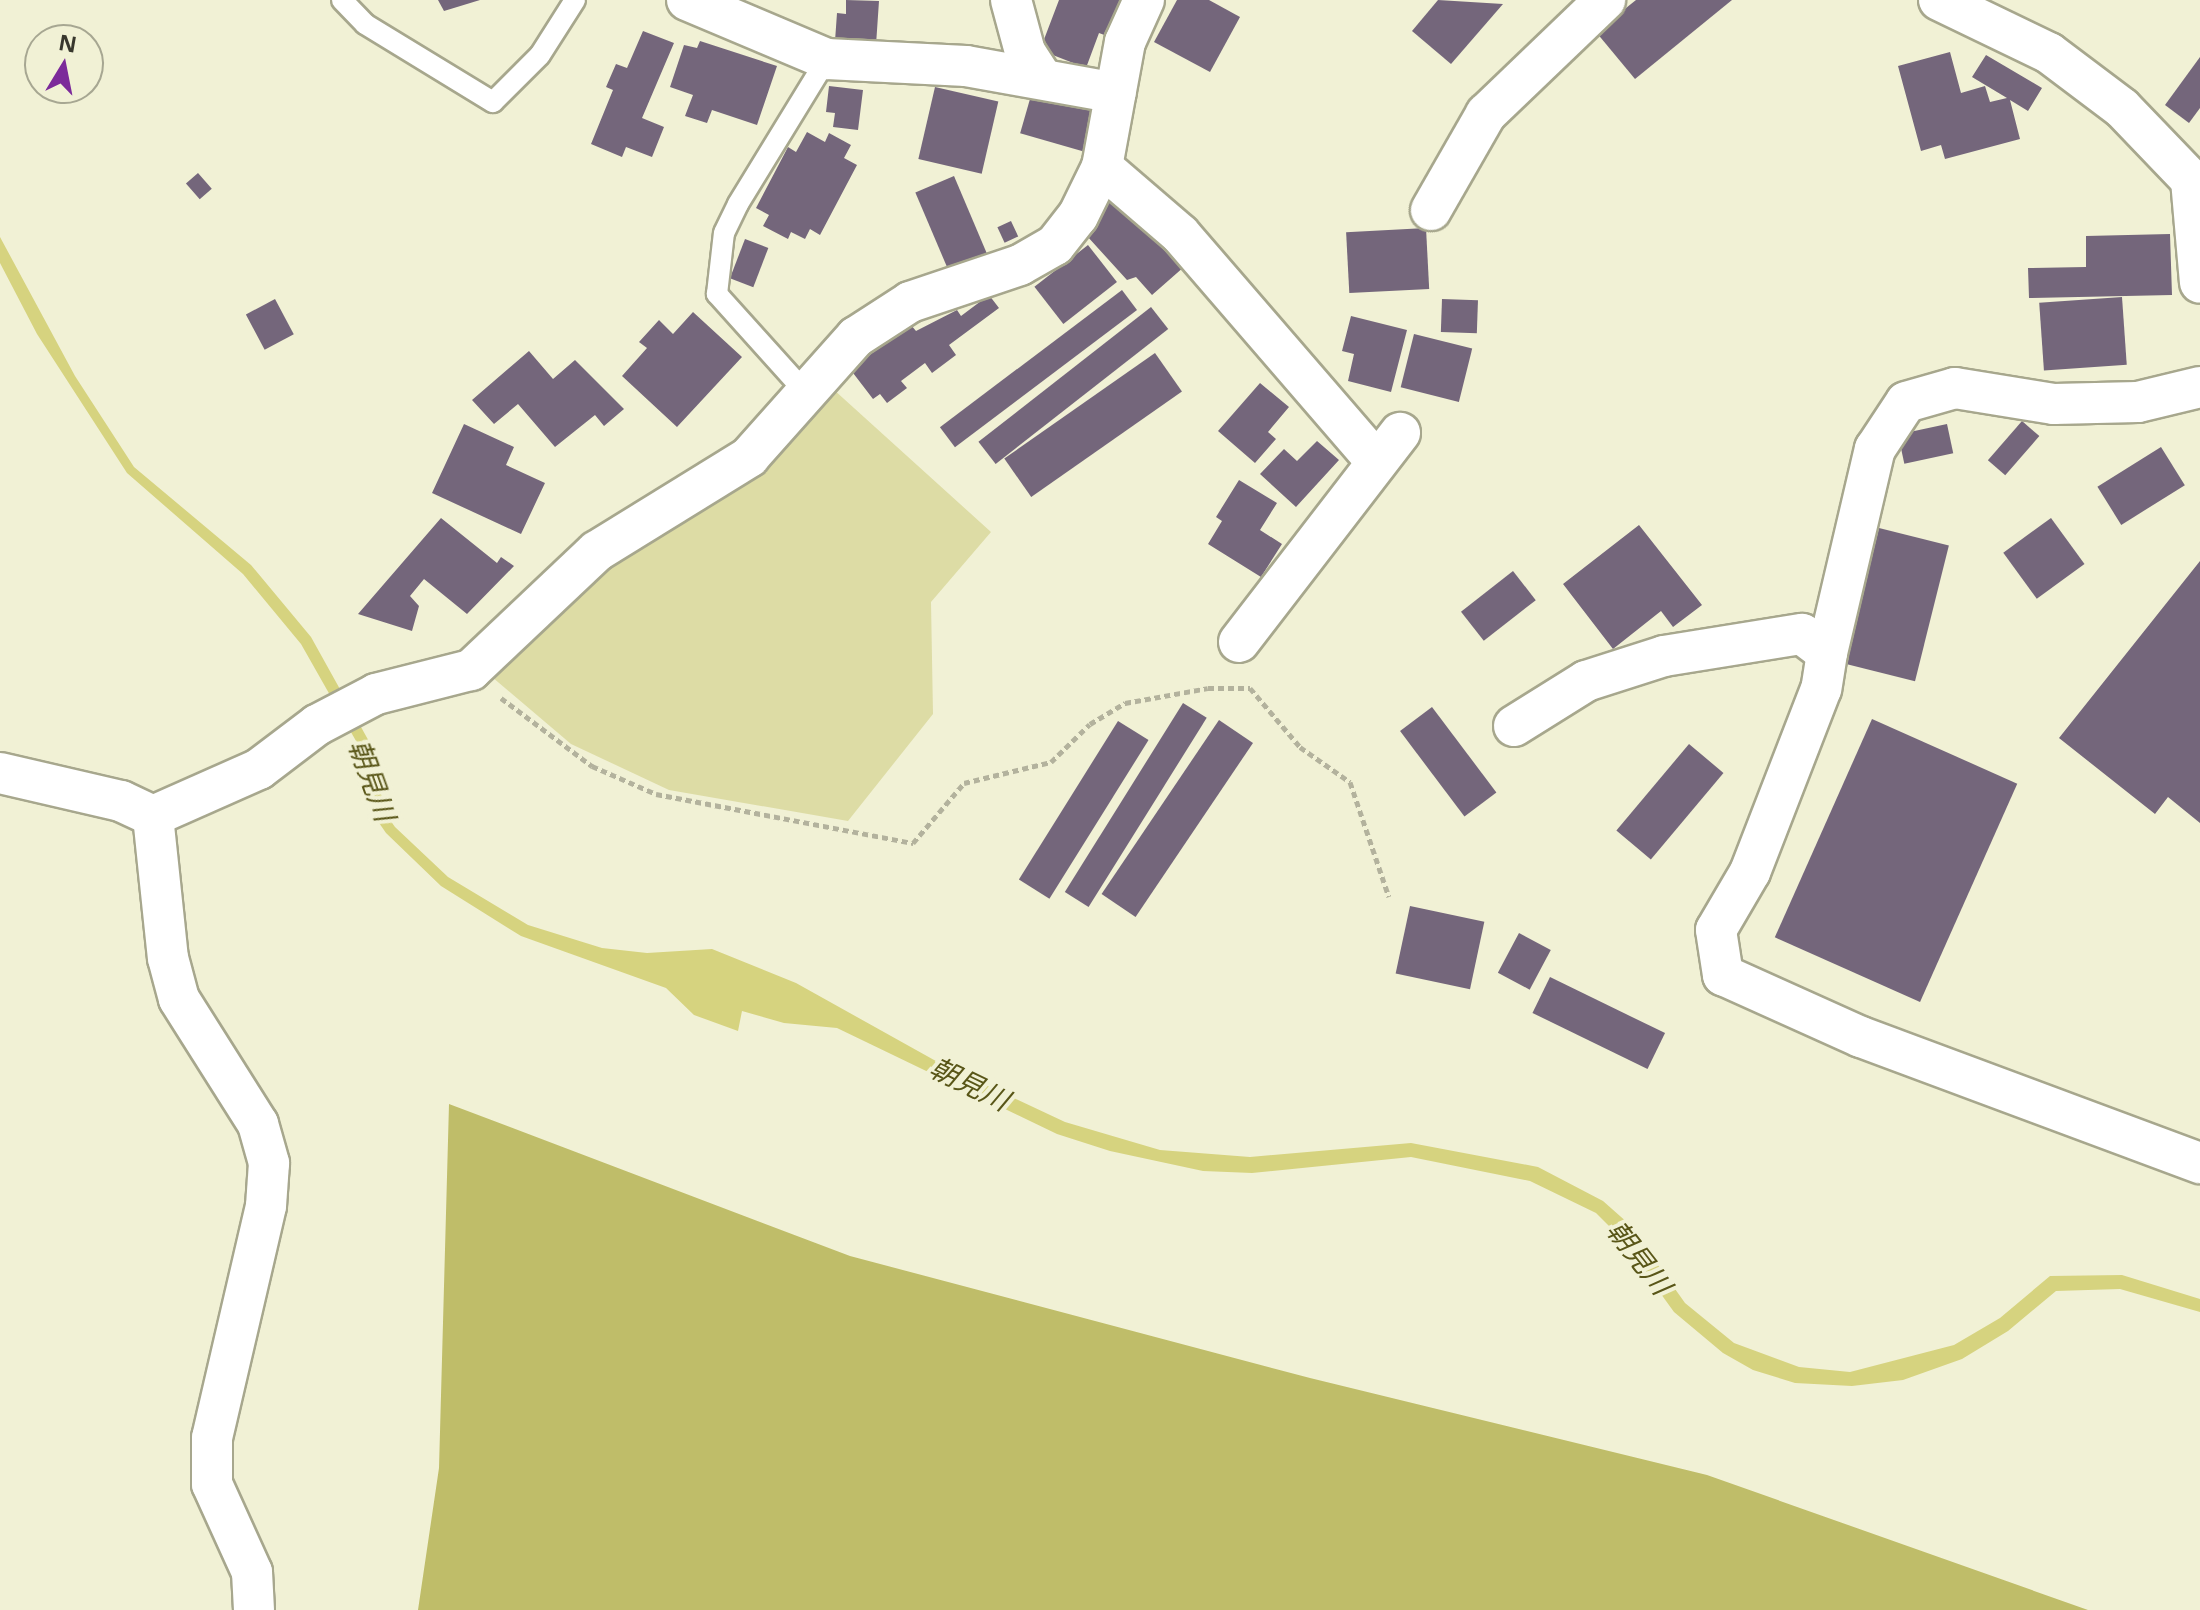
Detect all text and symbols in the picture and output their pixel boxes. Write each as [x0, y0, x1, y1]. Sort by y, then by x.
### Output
north arrow [24, 24, 104, 104]
text: N [56, 26, 79, 59]
water label: 朝見川 [343, 735, 403, 825]
water label: 朝見川 [925, 1049, 1015, 1117]
water label: 朝見川 [1601, 1214, 1679, 1300]

